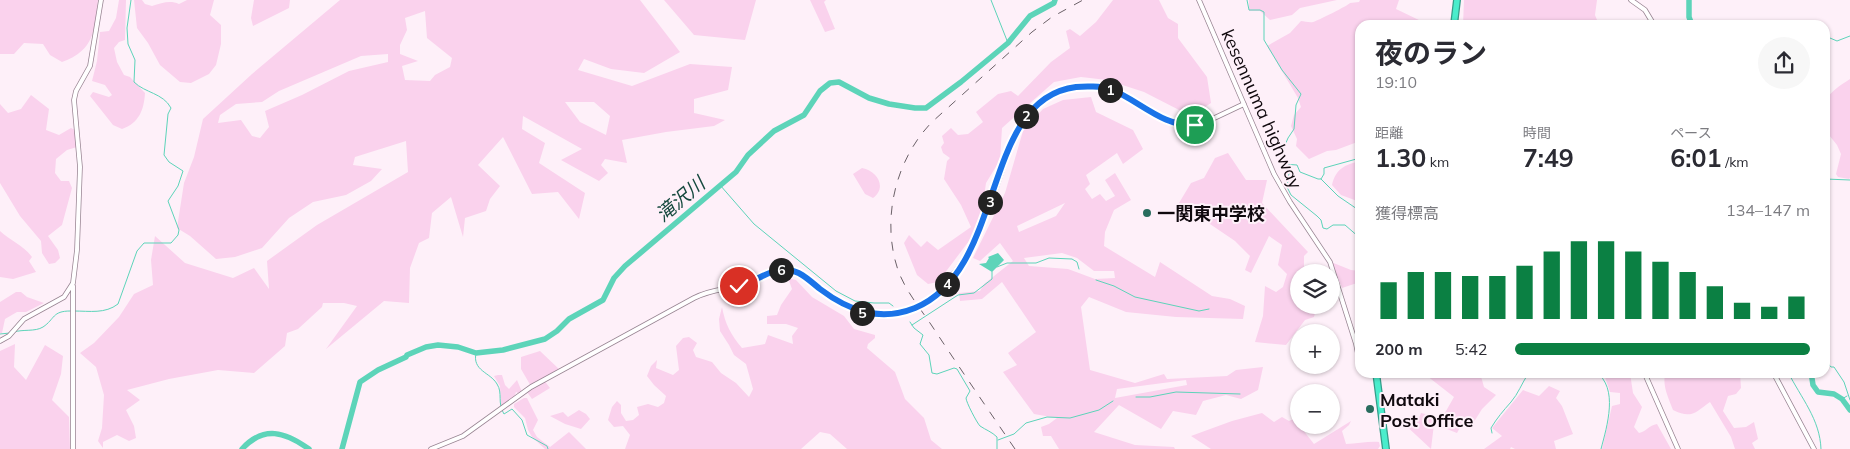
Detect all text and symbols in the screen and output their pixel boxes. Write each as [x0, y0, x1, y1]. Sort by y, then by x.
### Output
street label: kesennuma highway [1216, 26, 1308, 193]
text: 夜のラン [1375, 35, 1487, 70]
button: share [1758, 37, 1810, 89]
text: 19:10 [1375, 72, 1417, 92]
pin: 1 [1098, 78, 1122, 102]
text: 1 [1106, 81, 1115, 99]
pin: 2 [1014, 104, 1038, 128]
pin [1174, 104, 1216, 146]
text: 2 [1022, 107, 1031, 125]
icon: arrive [1181, 111, 1209, 139]
text: 距離 [1375, 124, 1403, 142]
text: 時間 [1523, 124, 1551, 142]
text: ペース [1670, 124, 1712, 142]
text: 1.30 [1375, 142, 1426, 173]
text: 7:49 [1523, 142, 1574, 173]
text: 6:01 [1670, 142, 1722, 173]
text: km [1426, 153, 1449, 171]
text: /km [1722, 153, 1749, 171]
water label: 滝沢川 [650, 170, 711, 227]
pin: 3 [978, 190, 1002, 214]
text: 3 [986, 193, 995, 211]
text: 134–147 m [1726, 200, 1810, 220]
place label: 一関東中学校 [1157, 202, 1265, 225]
text: 獲得標高 [1375, 203, 1439, 223]
marker: 一関東中学校 [1141, 207, 1153, 219]
pin: 6 [768, 258, 794, 282]
text: 6 [777, 261, 786, 279]
map controls [1290, 264, 1340, 434]
button: layers [1290, 264, 1340, 314]
pin [718, 265, 760, 307]
icon: check [725, 272, 753, 300]
pin: 4 [934, 272, 960, 296]
text: 4 [943, 275, 952, 293]
pin: 5 [850, 300, 874, 326]
text: 5 [858, 304, 867, 322]
button: + [1290, 324, 1340, 374]
text: 200 m [1375, 339, 1423, 359]
text: 5:42 [1455, 339, 1487, 359]
button: − [1290, 384, 1340, 434]
place label: Mataki Post Office [1380, 388, 1473, 432]
marker: Mataki Post Office [1364, 403, 1376, 415]

